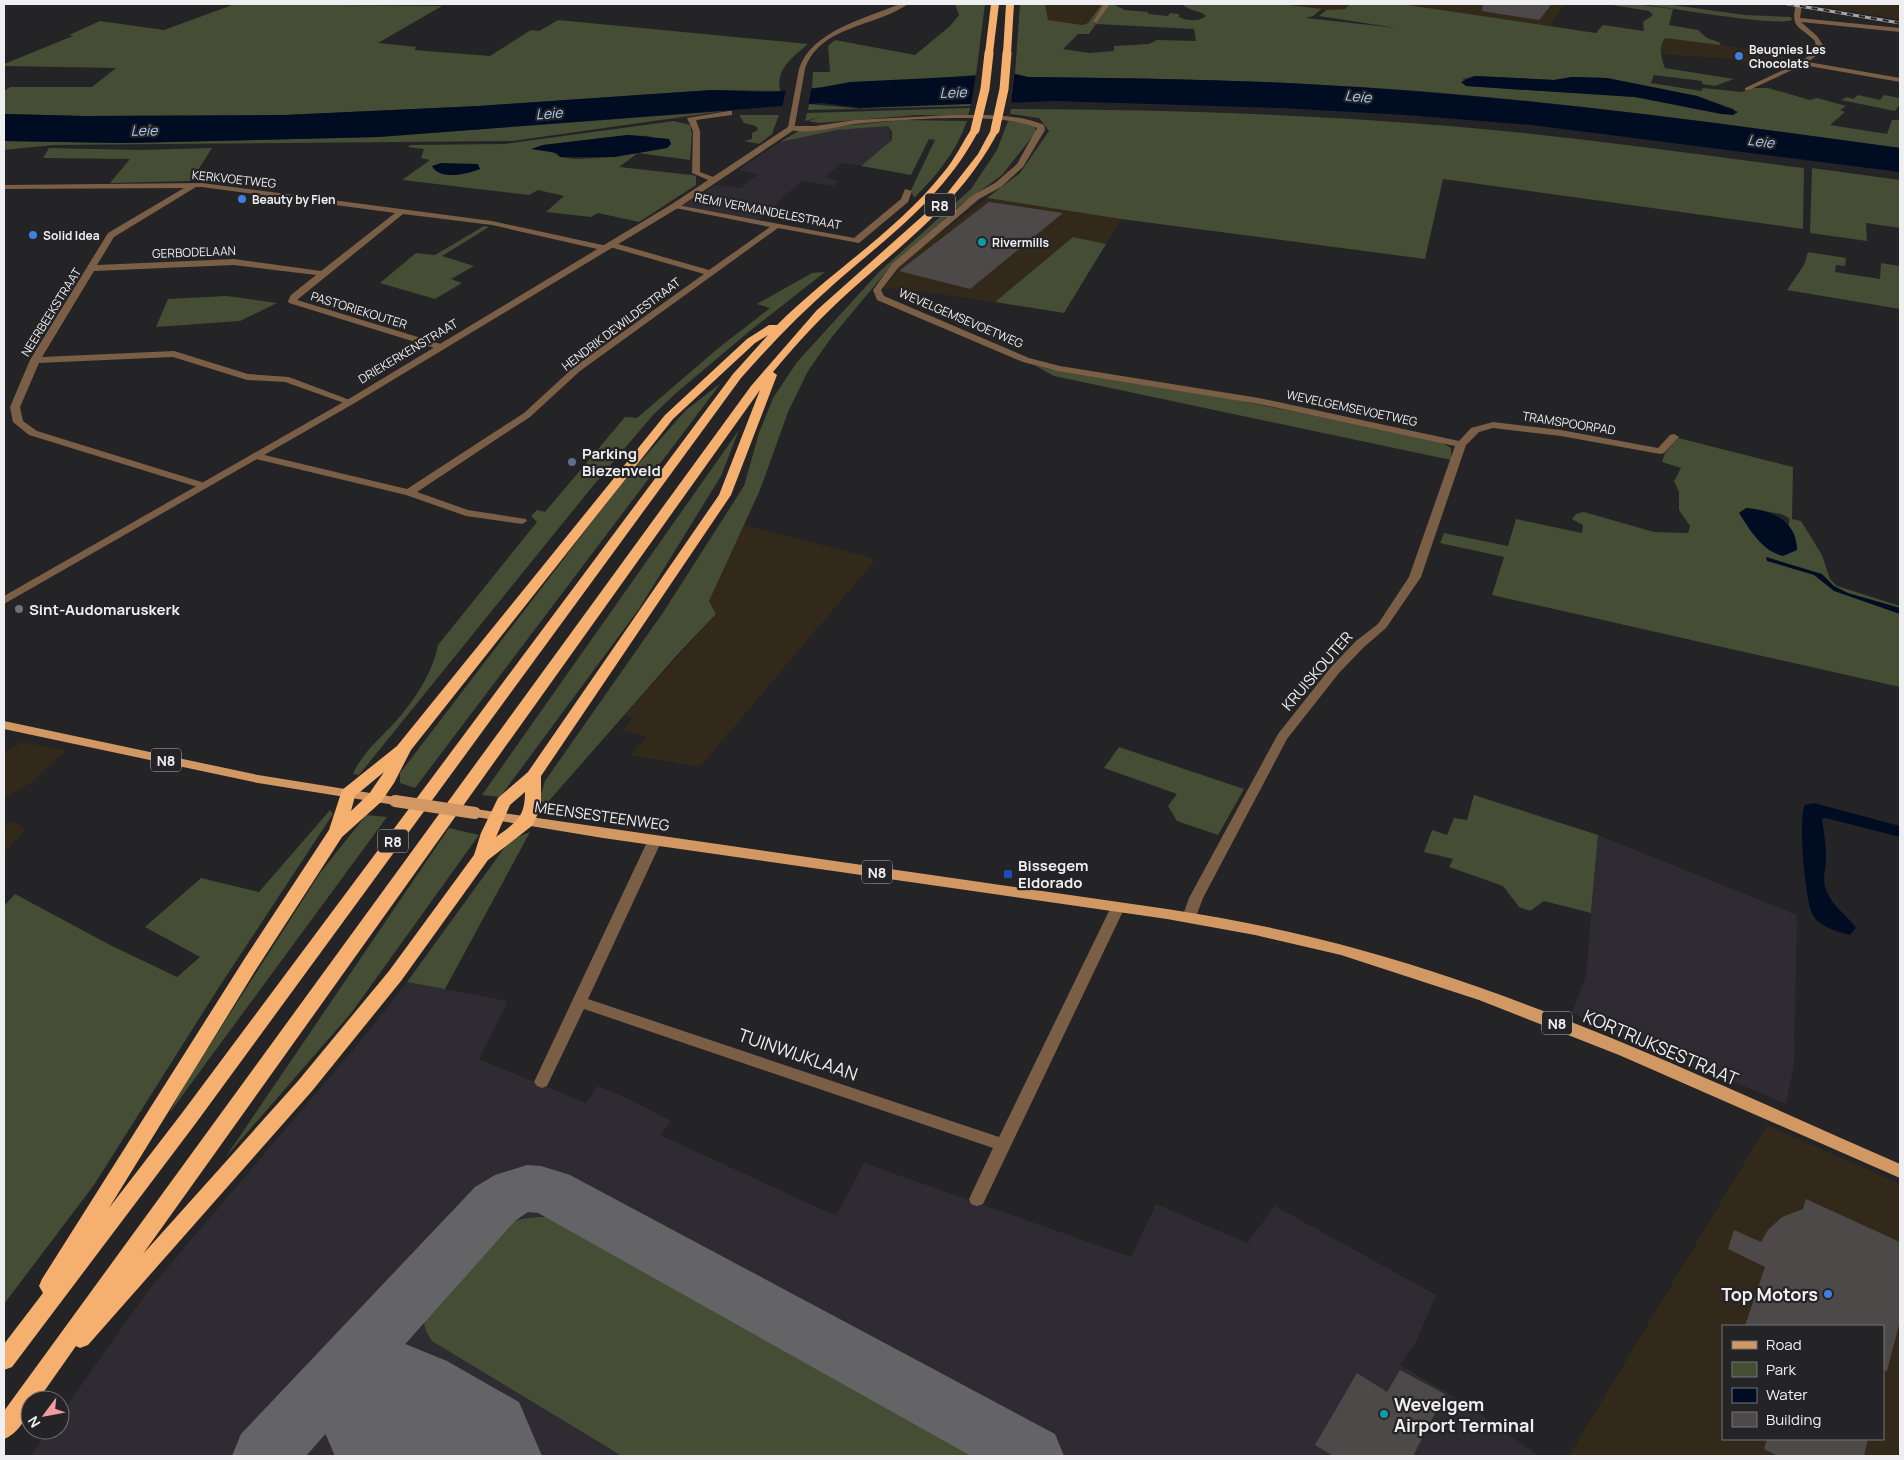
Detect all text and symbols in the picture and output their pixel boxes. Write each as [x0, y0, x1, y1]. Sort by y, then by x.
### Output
place label: Beugnies Les Chocolats [1749, 41, 1826, 72]
marker: Beugnies Les Chocolats [1733, 50, 1745, 62]
water label: Leie [939, 82, 968, 102]
water label: Leie [1344, 85, 1373, 107]
water label: Leie [535, 103, 564, 123]
water label: Leie [130, 120, 158, 140]
water label: Leie [1747, 130, 1776, 152]
street label: KERKVOETWEG [191, 166, 277, 192]
street label: REMI VERMANDELESTRAAT [693, 188, 844, 234]
place label: Beauty by Fien [252, 191, 336, 208]
marker: Beauty by Fien [236, 193, 248, 205]
road number: R8 [925, 194, 955, 216]
place label: Solid Idea [43, 227, 100, 244]
marker: Solid Idea [27, 229, 39, 241]
place label: Rivermills [992, 234, 1050, 251]
marker: Rivermills [976, 236, 988, 248]
street label: GERBODELAAN [152, 242, 236, 262]
street label: NEERBEEKSTRAAT [17, 264, 86, 360]
street label: HENDRIK DEWILDESTRAAT [558, 273, 685, 374]
street label: WEVELGEMSEVOETWEG [896, 284, 1026, 352]
street label: PASTORIEKOUTER [309, 287, 410, 333]
street label: DRIEKERKENSTRAAT [355, 314, 462, 387]
street label: WEVELGEMSEVOETWEG [1285, 386, 1420, 430]
street label: TRAMSPOORPAD [1521, 407, 1617, 439]
place label: Parking Biezenveld [582, 443, 661, 481]
marker: Parking Biezenveld [566, 456, 578, 468]
place label: Sint-Audomaruskerk [29, 599, 180, 620]
marker: Sint-Audomaruskerk [13, 603, 25, 615]
street label: KRUISKOUTER [1277, 627, 1357, 715]
road number: N8 [151, 748, 181, 772]
street label: MEENSESTEENWEG [533, 796, 671, 836]
road number: R8 [378, 829, 408, 852]
place label: Bissegem Eldorado [1018, 855, 1088, 893]
road number: N8 [862, 860, 892, 884]
marker: Bissegem Eldorado [1002, 868, 1014, 880]
street label: KORTRIJKSESTRAAT [1580, 1003, 1743, 1091]
road number: N8 [1542, 1011, 1572, 1034]
street label: TUINWIJKLAAN [735, 1022, 861, 1086]
place label: Top Motors [1721, 1282, 1818, 1306]
marker: Top Motors [1822, 1288, 1834, 1300]
legend [1722, 1325, 1884, 1440]
text: Road [1766, 1334, 1802, 1355]
text: Park [1766, 1359, 1796, 1380]
text: Water [1766, 1384, 1808, 1405]
north arrow [20, 1390, 70, 1440]
place label: Wevelgem Airport Terminal [1394, 1392, 1535, 1437]
marker: Wevelgem Airport Terminal [1378, 1408, 1390, 1420]
text: Building [1766, 1409, 1821, 1430]
text: N [23, 1413, 44, 1431]

